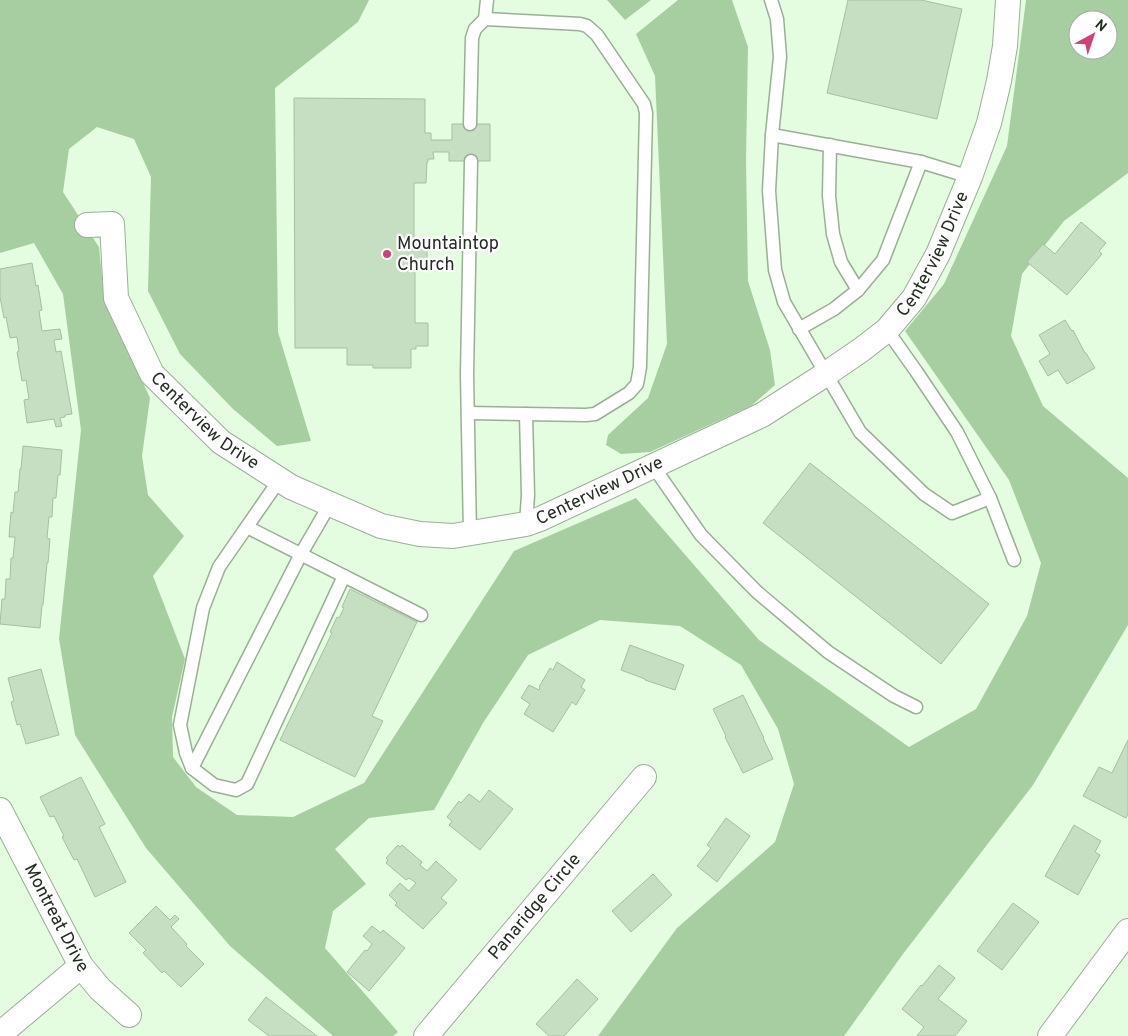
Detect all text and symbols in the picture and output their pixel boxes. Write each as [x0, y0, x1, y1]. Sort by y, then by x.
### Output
north arrow [1068, 10, 1118, 60]
text: N [1091, 16, 1110, 36]
street label: Centerview Drive [891, 188, 974, 322]
place label: Mountaintop Church [397, 233, 499, 277]
marker: Mountaintop Church [381, 248, 393, 260]
street label: Centerview Drive [145, 367, 263, 475]
street label: Centerview Drive [532, 451, 667, 531]
street label: Panaridge Circle [483, 849, 586, 965]
street label: Montreat Drive [18, 860, 94, 978]

